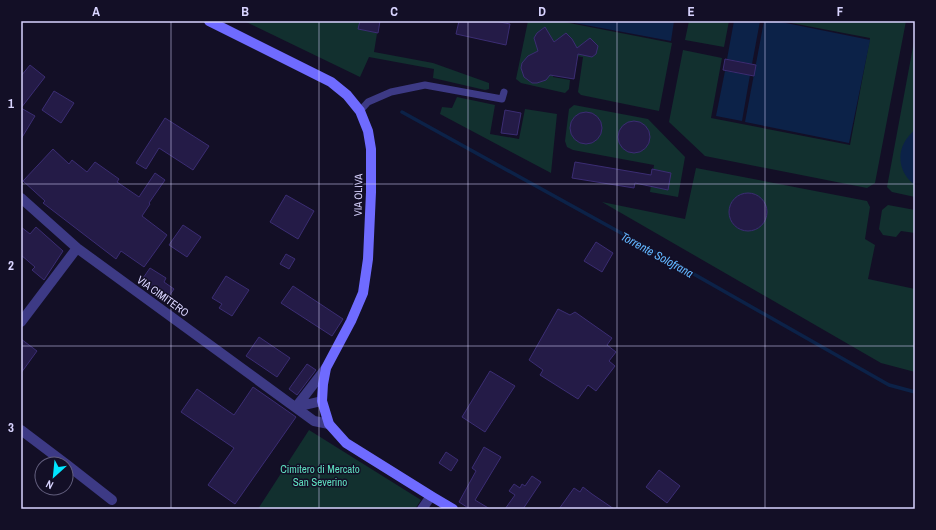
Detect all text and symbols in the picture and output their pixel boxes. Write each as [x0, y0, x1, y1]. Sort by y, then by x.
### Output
text: A [92, 3, 100, 20]
text: B [241, 3, 249, 20]
text: C [390, 3, 398, 20]
text: D [538, 3, 546, 20]
text: E [687, 3, 695, 20]
text: F [837, 3, 844, 20]
text: 1 [8, 95, 14, 112]
street label: VIA OLIVA [351, 173, 365, 216]
water label: Torrente Solofrana [618, 228, 697, 282]
text: 2 [8, 257, 14, 274]
street label: VIA CIMITERO [134, 273, 192, 319]
text: 3 [8, 419, 14, 436]
north arrow [34, 456, 74, 496]
park label: Cimitero di Mercato San Severino [280, 462, 360, 489]
text: N [43, 477, 56, 493]

